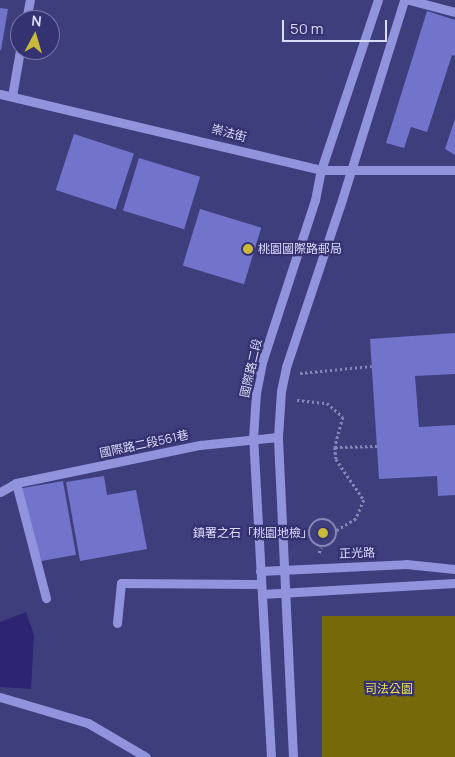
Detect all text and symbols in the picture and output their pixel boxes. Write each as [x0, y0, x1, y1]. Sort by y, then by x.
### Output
north arrow [10, 10, 60, 60]
scale bar [285, 10, 390, 42]
text: N [31, 11, 43, 31]
text: 50 m [290, 18, 324, 39]
street label: 崇法街 [210, 122, 248, 144]
place label: 桃園國際路郵局 [258, 242, 342, 256]
marker: 桃園國際路郵局 [242, 243, 254, 255]
street label: 國際路二段 [237, 337, 265, 399]
street label: 國際路二段561巷 [98, 428, 190, 460]
place label: 鎮署之石「桃園地檢」 [193, 526, 313, 540]
marker: 鎮署之石「桃園地檢」 [317, 527, 329, 539]
street label: 正光路 [339, 545, 375, 561]
park label: 司法公園 [365, 682, 413, 696]

